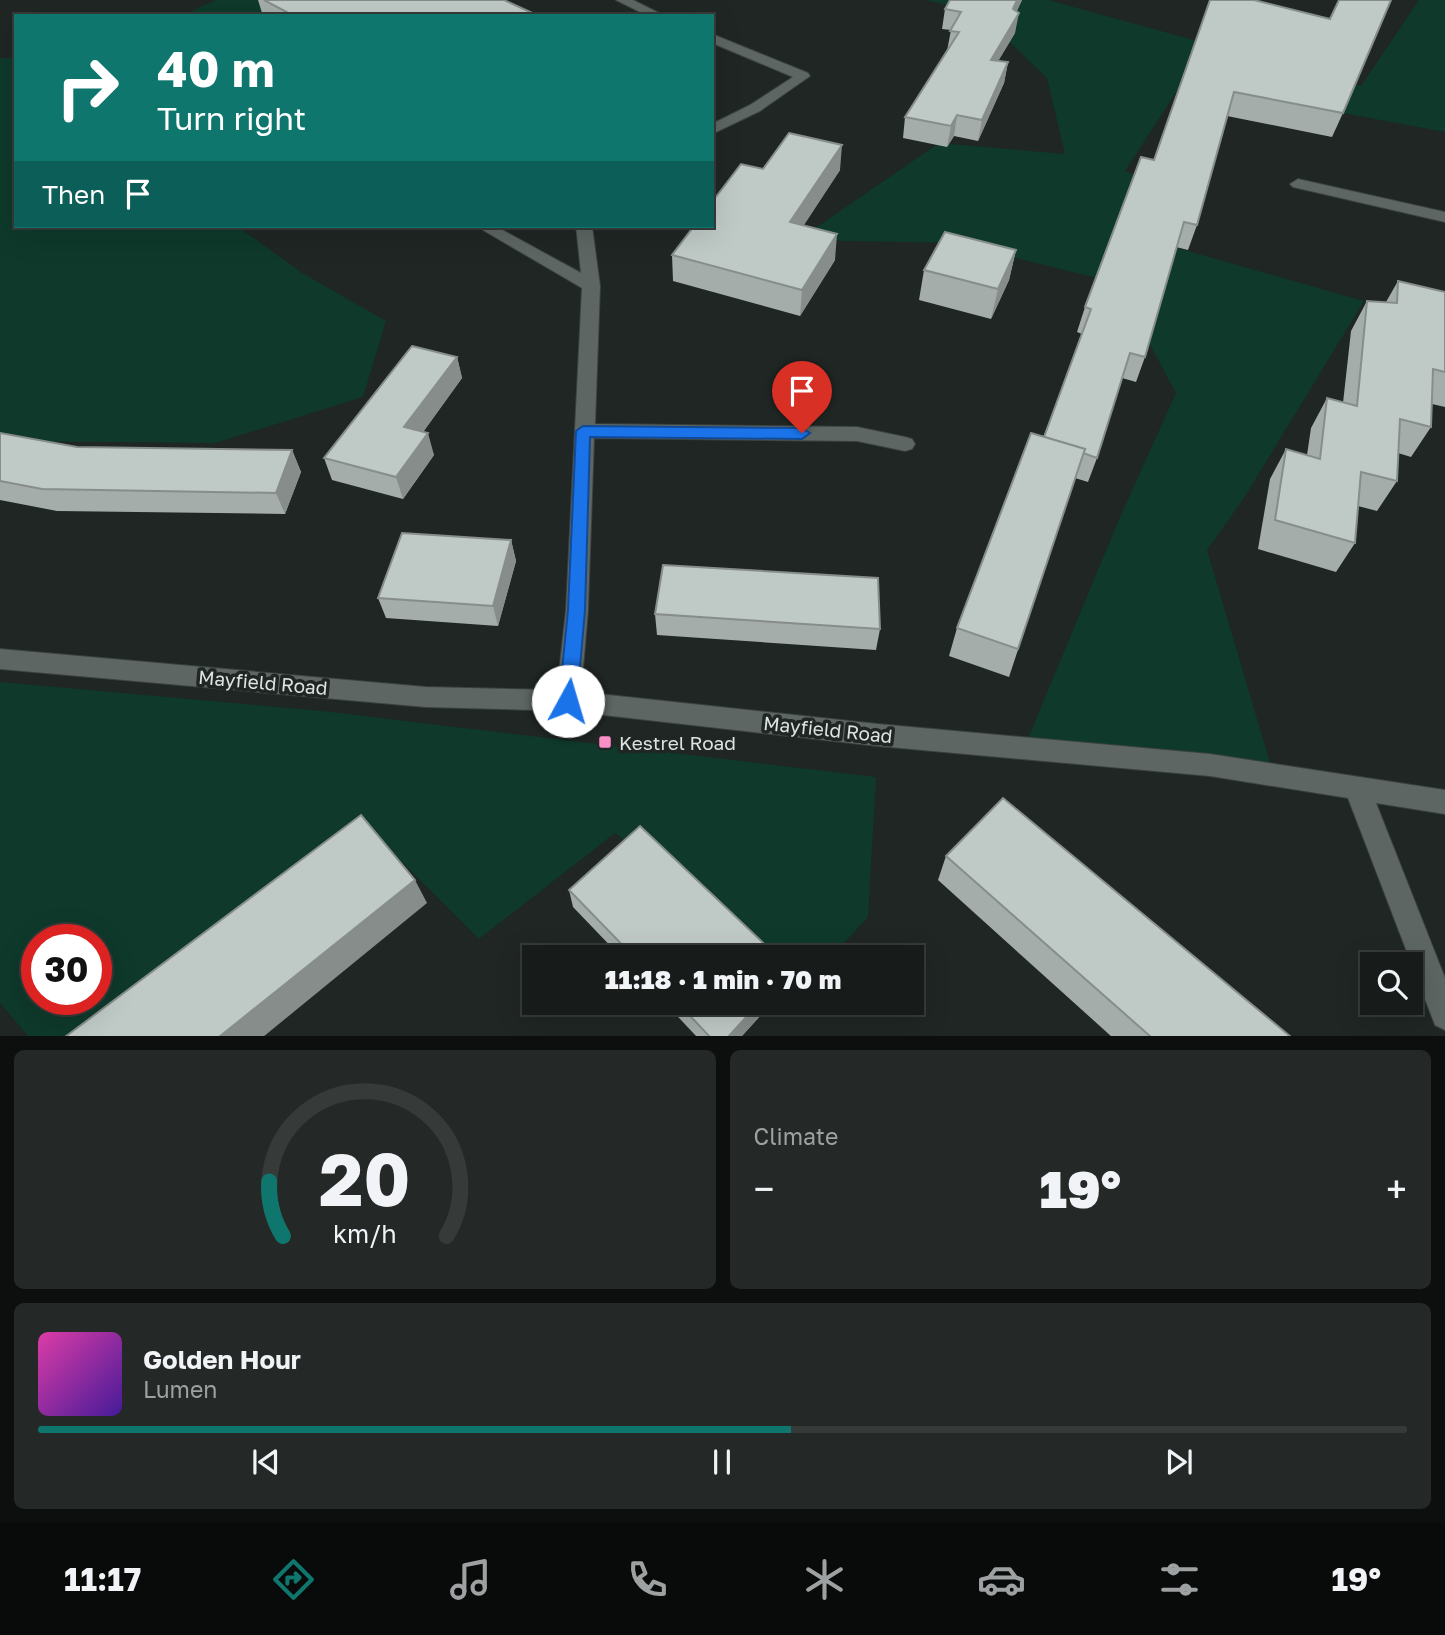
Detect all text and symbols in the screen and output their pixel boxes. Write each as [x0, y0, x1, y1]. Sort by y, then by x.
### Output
text: 40 m [157, 39, 275, 98]
icon: right [42, 42, 133, 133]
text: Turn right [157, 99, 306, 137]
icon: arrive [119, 175, 157, 213]
text: Then [42, 179, 105, 210]
pin [772, 361, 832, 433]
icon: arrive [783, 372, 821, 410]
position arrow [531, 664, 605, 738]
street label: Mayfield Road [197, 665, 329, 699]
street label: Mayfield Road [762, 711, 894, 747]
place label: Kestrel Road [619, 731, 736, 754]
marker: Kestrel Road [597, 734, 613, 750]
speed limit sign: 30 [21, 924, 112, 1015]
map controls [1360, 952, 1423, 1015]
button: search [1360, 952, 1423, 1015]
text: 11:18 · 1 min · 70 m [605, 964, 841, 995]
text: Climate [754, 1122, 838, 1150]
text: 20 [319, 1135, 411, 1222]
text: 19° [1039, 1157, 1121, 1219]
text: − [754, 1166, 774, 1211]
text: + [1386, 1166, 1407, 1211]
text: km/h [333, 1217, 397, 1248]
text: Golden Hour [143, 1344, 301, 1375]
text: Lumen [143, 1375, 217, 1403]
icon: previous [247, 1443, 285, 1481]
icon: pause [703, 1443, 741, 1481]
icon: next [1160, 1443, 1198, 1481]
icon: directions [269, 1555, 318, 1604]
icon: music [446, 1555, 495, 1604]
icon: phone [623, 1555, 672, 1604]
icon: climate [800, 1555, 849, 1604]
icon: car [977, 1555, 1026, 1604]
icon: filters [1155, 1555, 1204, 1604]
text: 11:17 [64, 1560, 141, 1598]
text: 19° [1332, 1560, 1381, 1598]

